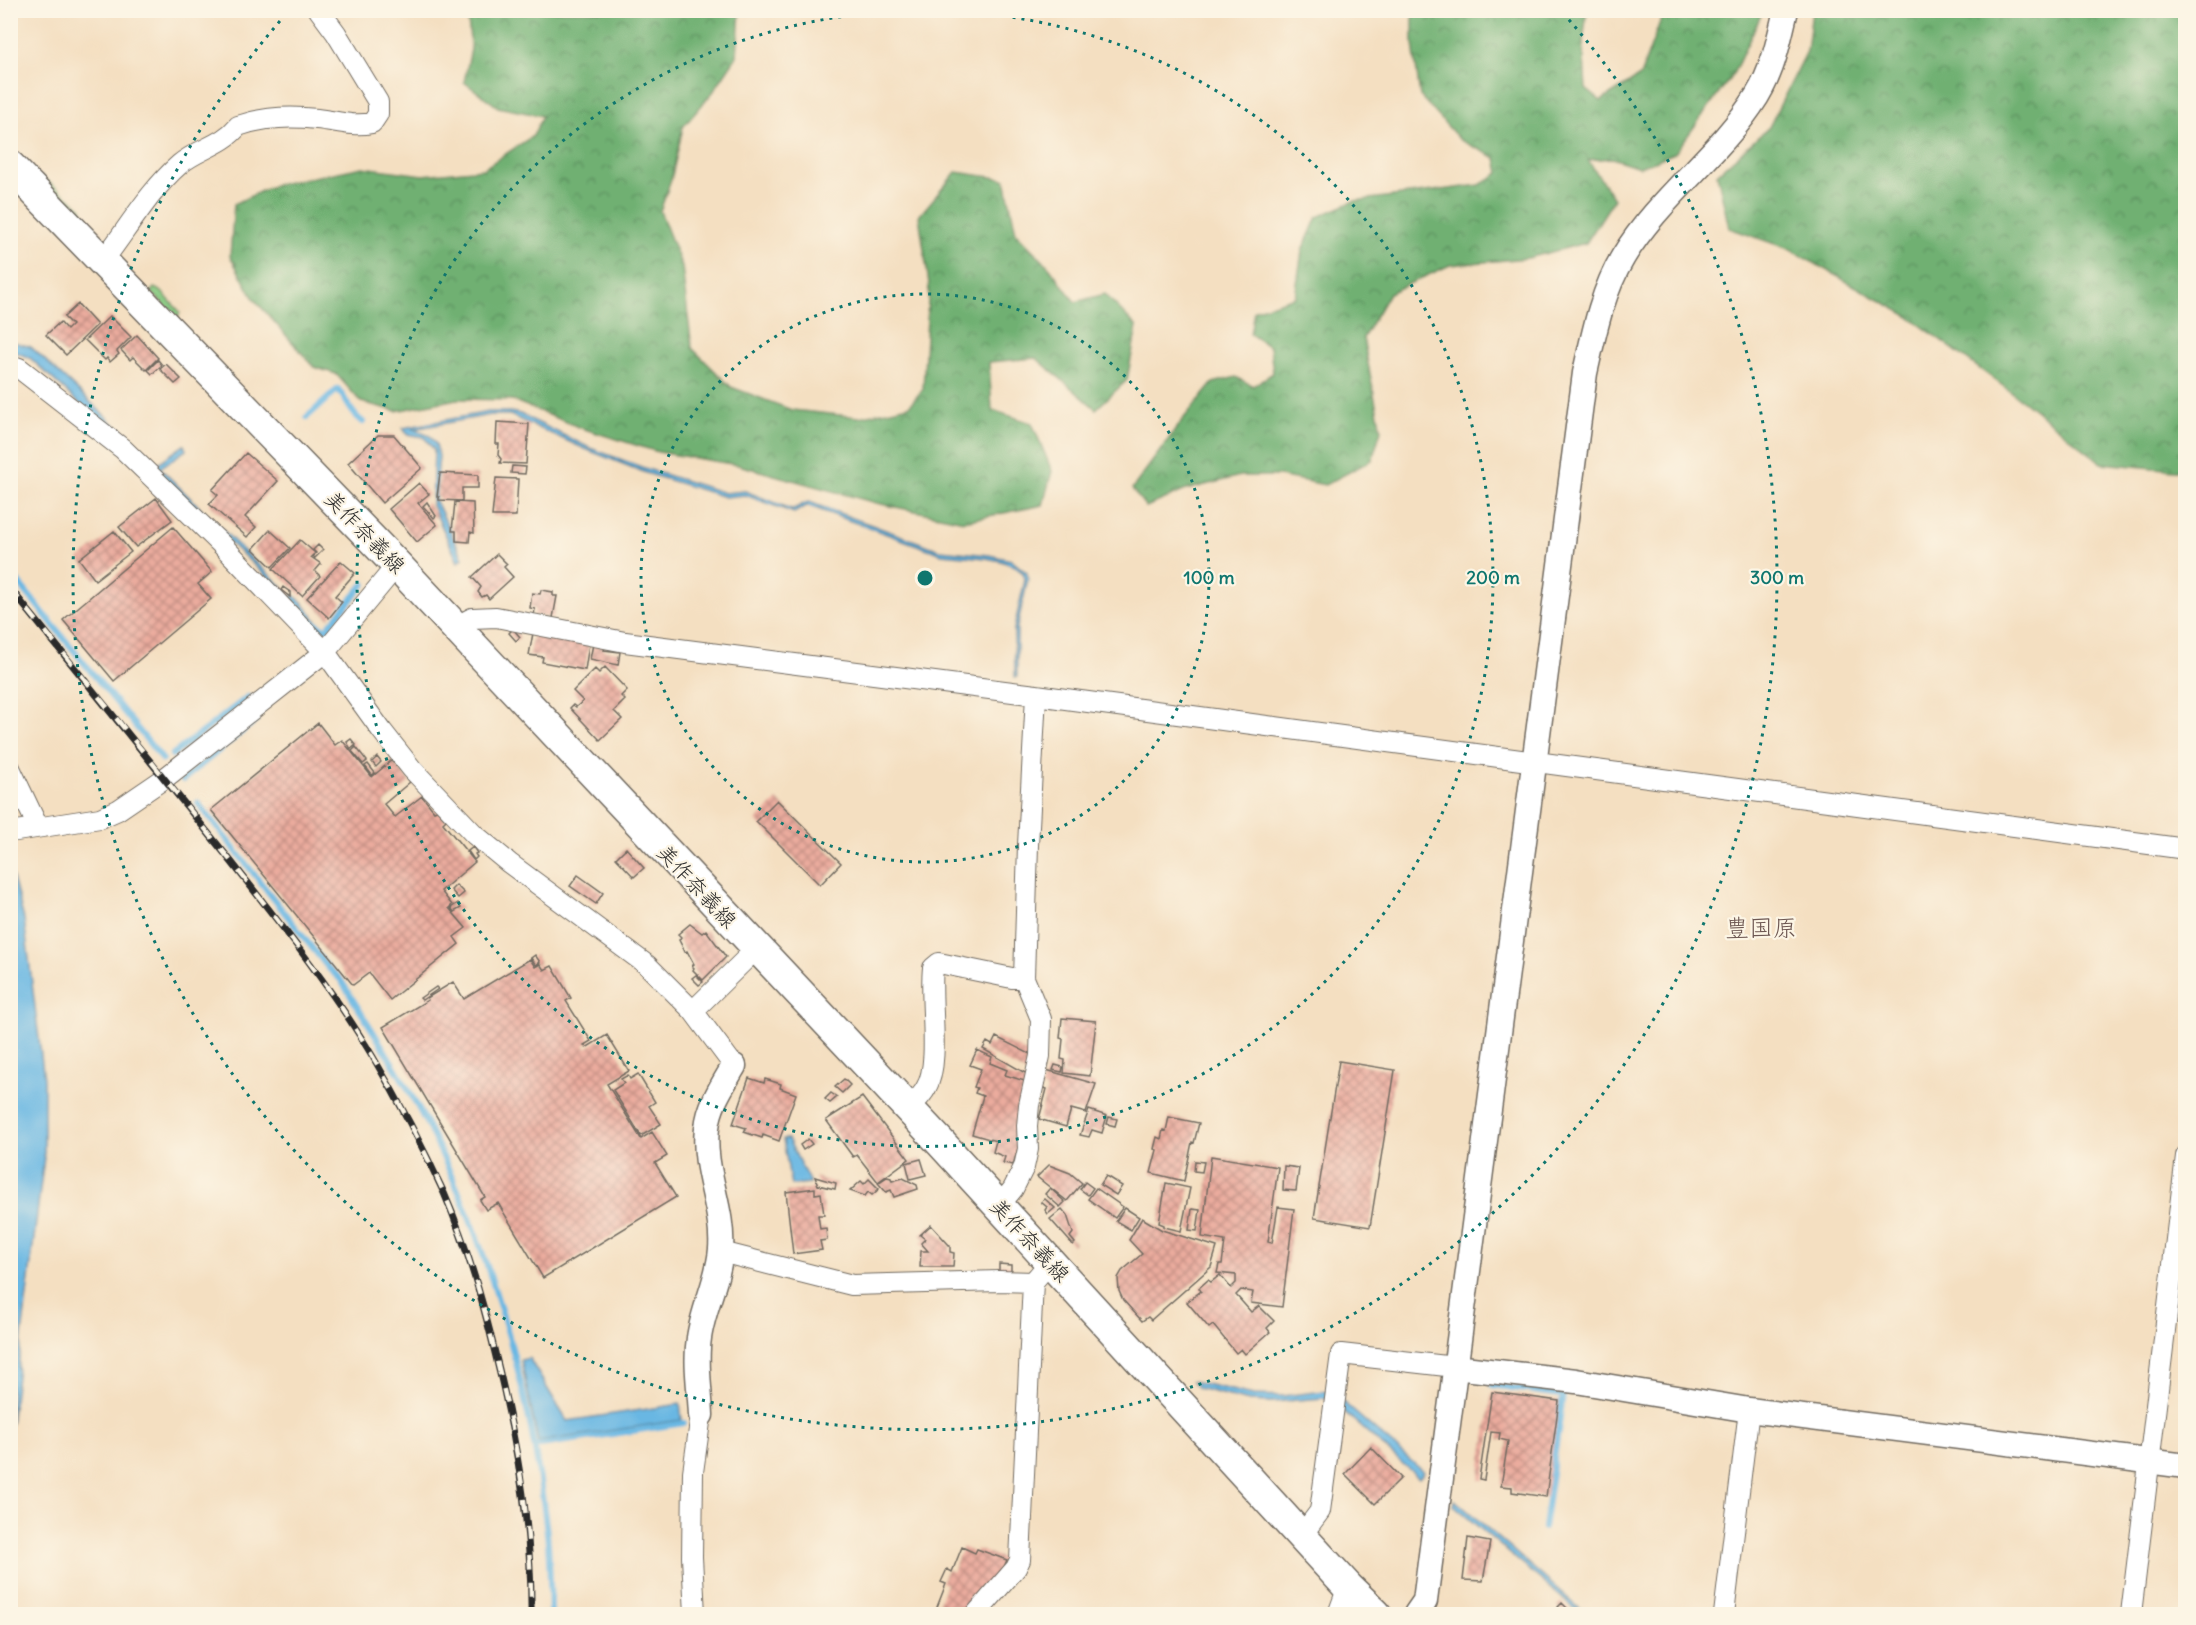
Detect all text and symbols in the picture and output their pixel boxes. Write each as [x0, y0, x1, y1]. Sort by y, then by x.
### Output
street label: 美作奈義線 [319, 485, 411, 579]
text: 100 m [1184, 566, 1235, 589]
text: 200 m [1466, 566, 1520, 589]
text: 300 m [1750, 566, 1804, 589]
centre of rings [915, 568, 935, 588]
street label: 美作奈義線 [651, 838, 743, 934]
district label: 豊国原 [1725, 912, 1797, 942]
street label: 美作奈義線 [984, 1192, 1076, 1288]

